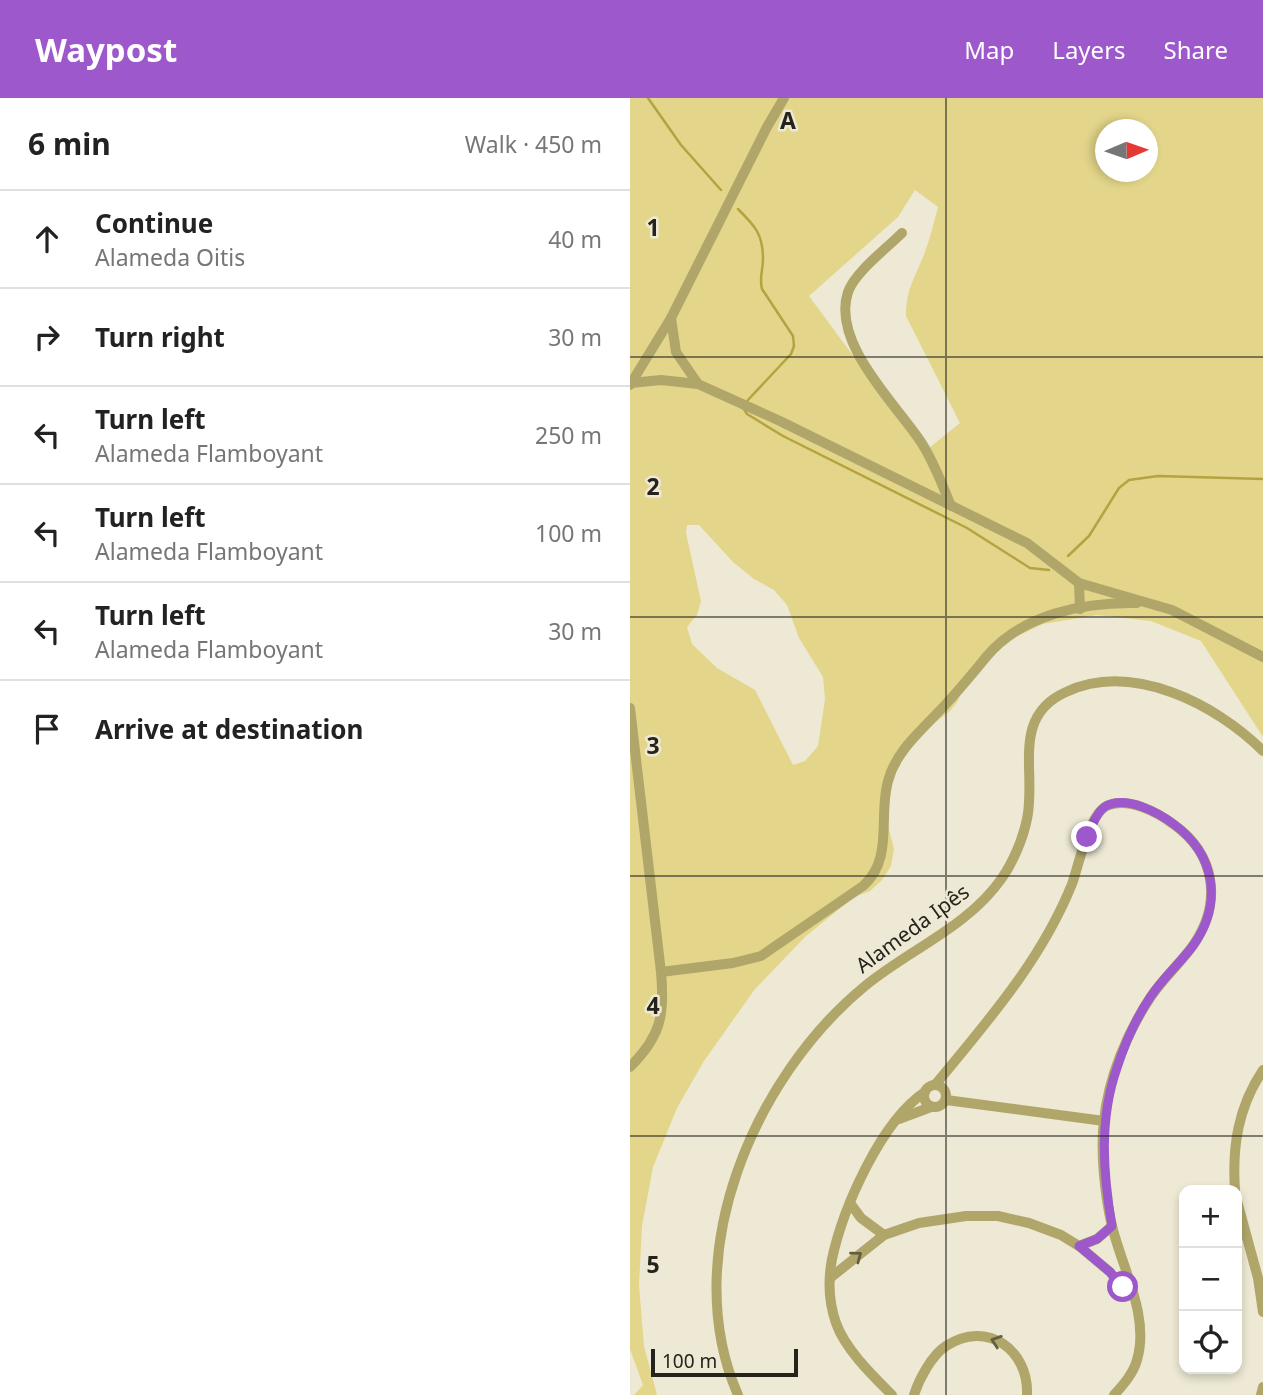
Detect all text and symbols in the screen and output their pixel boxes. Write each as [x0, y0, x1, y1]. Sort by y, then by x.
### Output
text: Waypost [35, 27, 177, 72]
text: Map [964, 33, 1014, 66]
text: Layers [1052, 33, 1126, 66]
text: Share [1164, 33, 1228, 66]
text: A [780, 104, 796, 136]
north arrow [1095, 119, 1158, 182]
text: 6 min [28, 123, 111, 164]
text: Walk · 450 m [465, 128, 602, 160]
text: Continue [95, 205, 213, 241]
text: 1 [646, 211, 660, 243]
icon: ahead [28, 220, 66, 258]
text: 40 m [548, 223, 602, 255]
text: Alameda Oitis [95, 241, 245, 273]
icon: right [28, 318, 66, 356]
text: Turn right [95, 319, 225, 355]
text: 30 m [548, 321, 602, 353]
text: Turn left [95, 401, 206, 437]
icon: left [28, 416, 66, 454]
text: 250 m [535, 419, 602, 451]
text: Alameda Flamboyant [95, 437, 323, 469]
text: 2 [646, 470, 660, 502]
text: Turn left [95, 499, 206, 535]
icon: left [28, 514, 66, 552]
text: 100 m [535, 517, 602, 549]
text: Alameda Flamboyant [95, 535, 323, 567]
text: Turn left [95, 597, 206, 633]
icon: left [28, 612, 66, 650]
text: 30 m [548, 615, 602, 647]
text: Alameda Flamboyant [95, 633, 323, 665]
icon: arrive [28, 710, 66, 748]
text: Arrive at destination [95, 711, 364, 747]
text: 3 [646, 729, 660, 761]
route end [1071, 821, 1102, 852]
street label: Alameda Ipês [849, 877, 975, 979]
text: 4 [646, 989, 660, 1021]
map controls [1179, 1185, 1242, 1374]
button: + [1179, 1185, 1242, 1248]
text: 5 [646, 1248, 660, 1280]
button: − [1179, 1248, 1242, 1311]
one-way arrow [849, 1252, 862, 1265]
route start [1107, 1271, 1138, 1302]
button: locate [1179, 1311, 1242, 1374]
one-way arrow [990, 1335, 1002, 1349]
scale bar [651, 1346, 798, 1378]
text: 100 m [662, 1348, 717, 1374]

